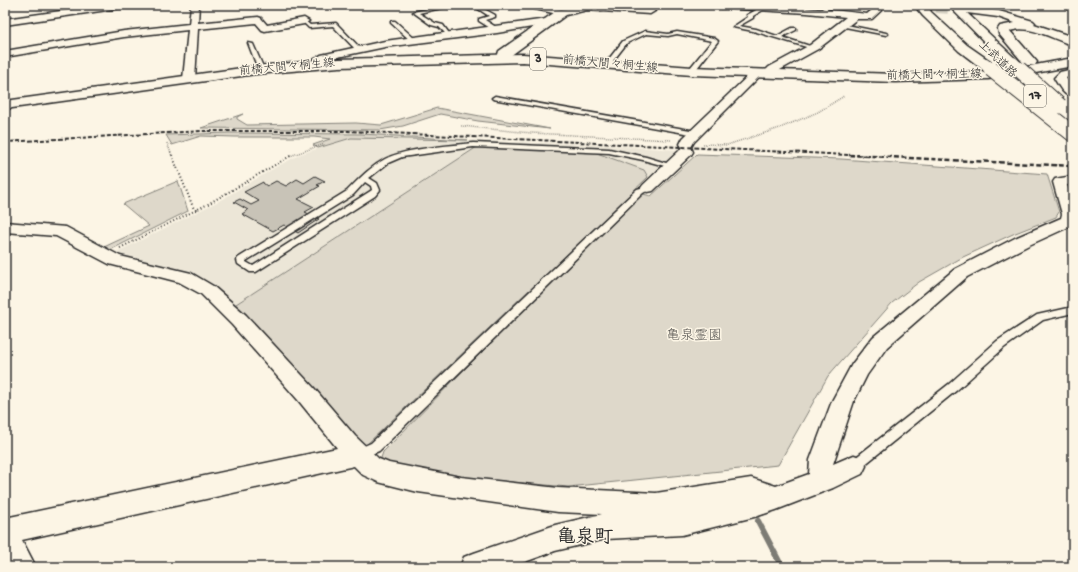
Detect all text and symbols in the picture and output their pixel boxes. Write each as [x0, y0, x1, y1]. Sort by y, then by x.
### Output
street label: 上武道路 [975, 37, 1021, 82]
road number: 3 [530, 48, 546, 70]
street label: 前橋大間々桐生線 [562, 53, 659, 76]
street label: 前橋大間々桐生線 [238, 56, 335, 79]
street label: 前橋大間々桐生線 [886, 67, 982, 84]
road number: 17 [1024, 85, 1046, 107]
park label: 亀泉霊園 [666, 328, 722, 345]
district label: 亀泉町 [556, 526, 614, 550]

